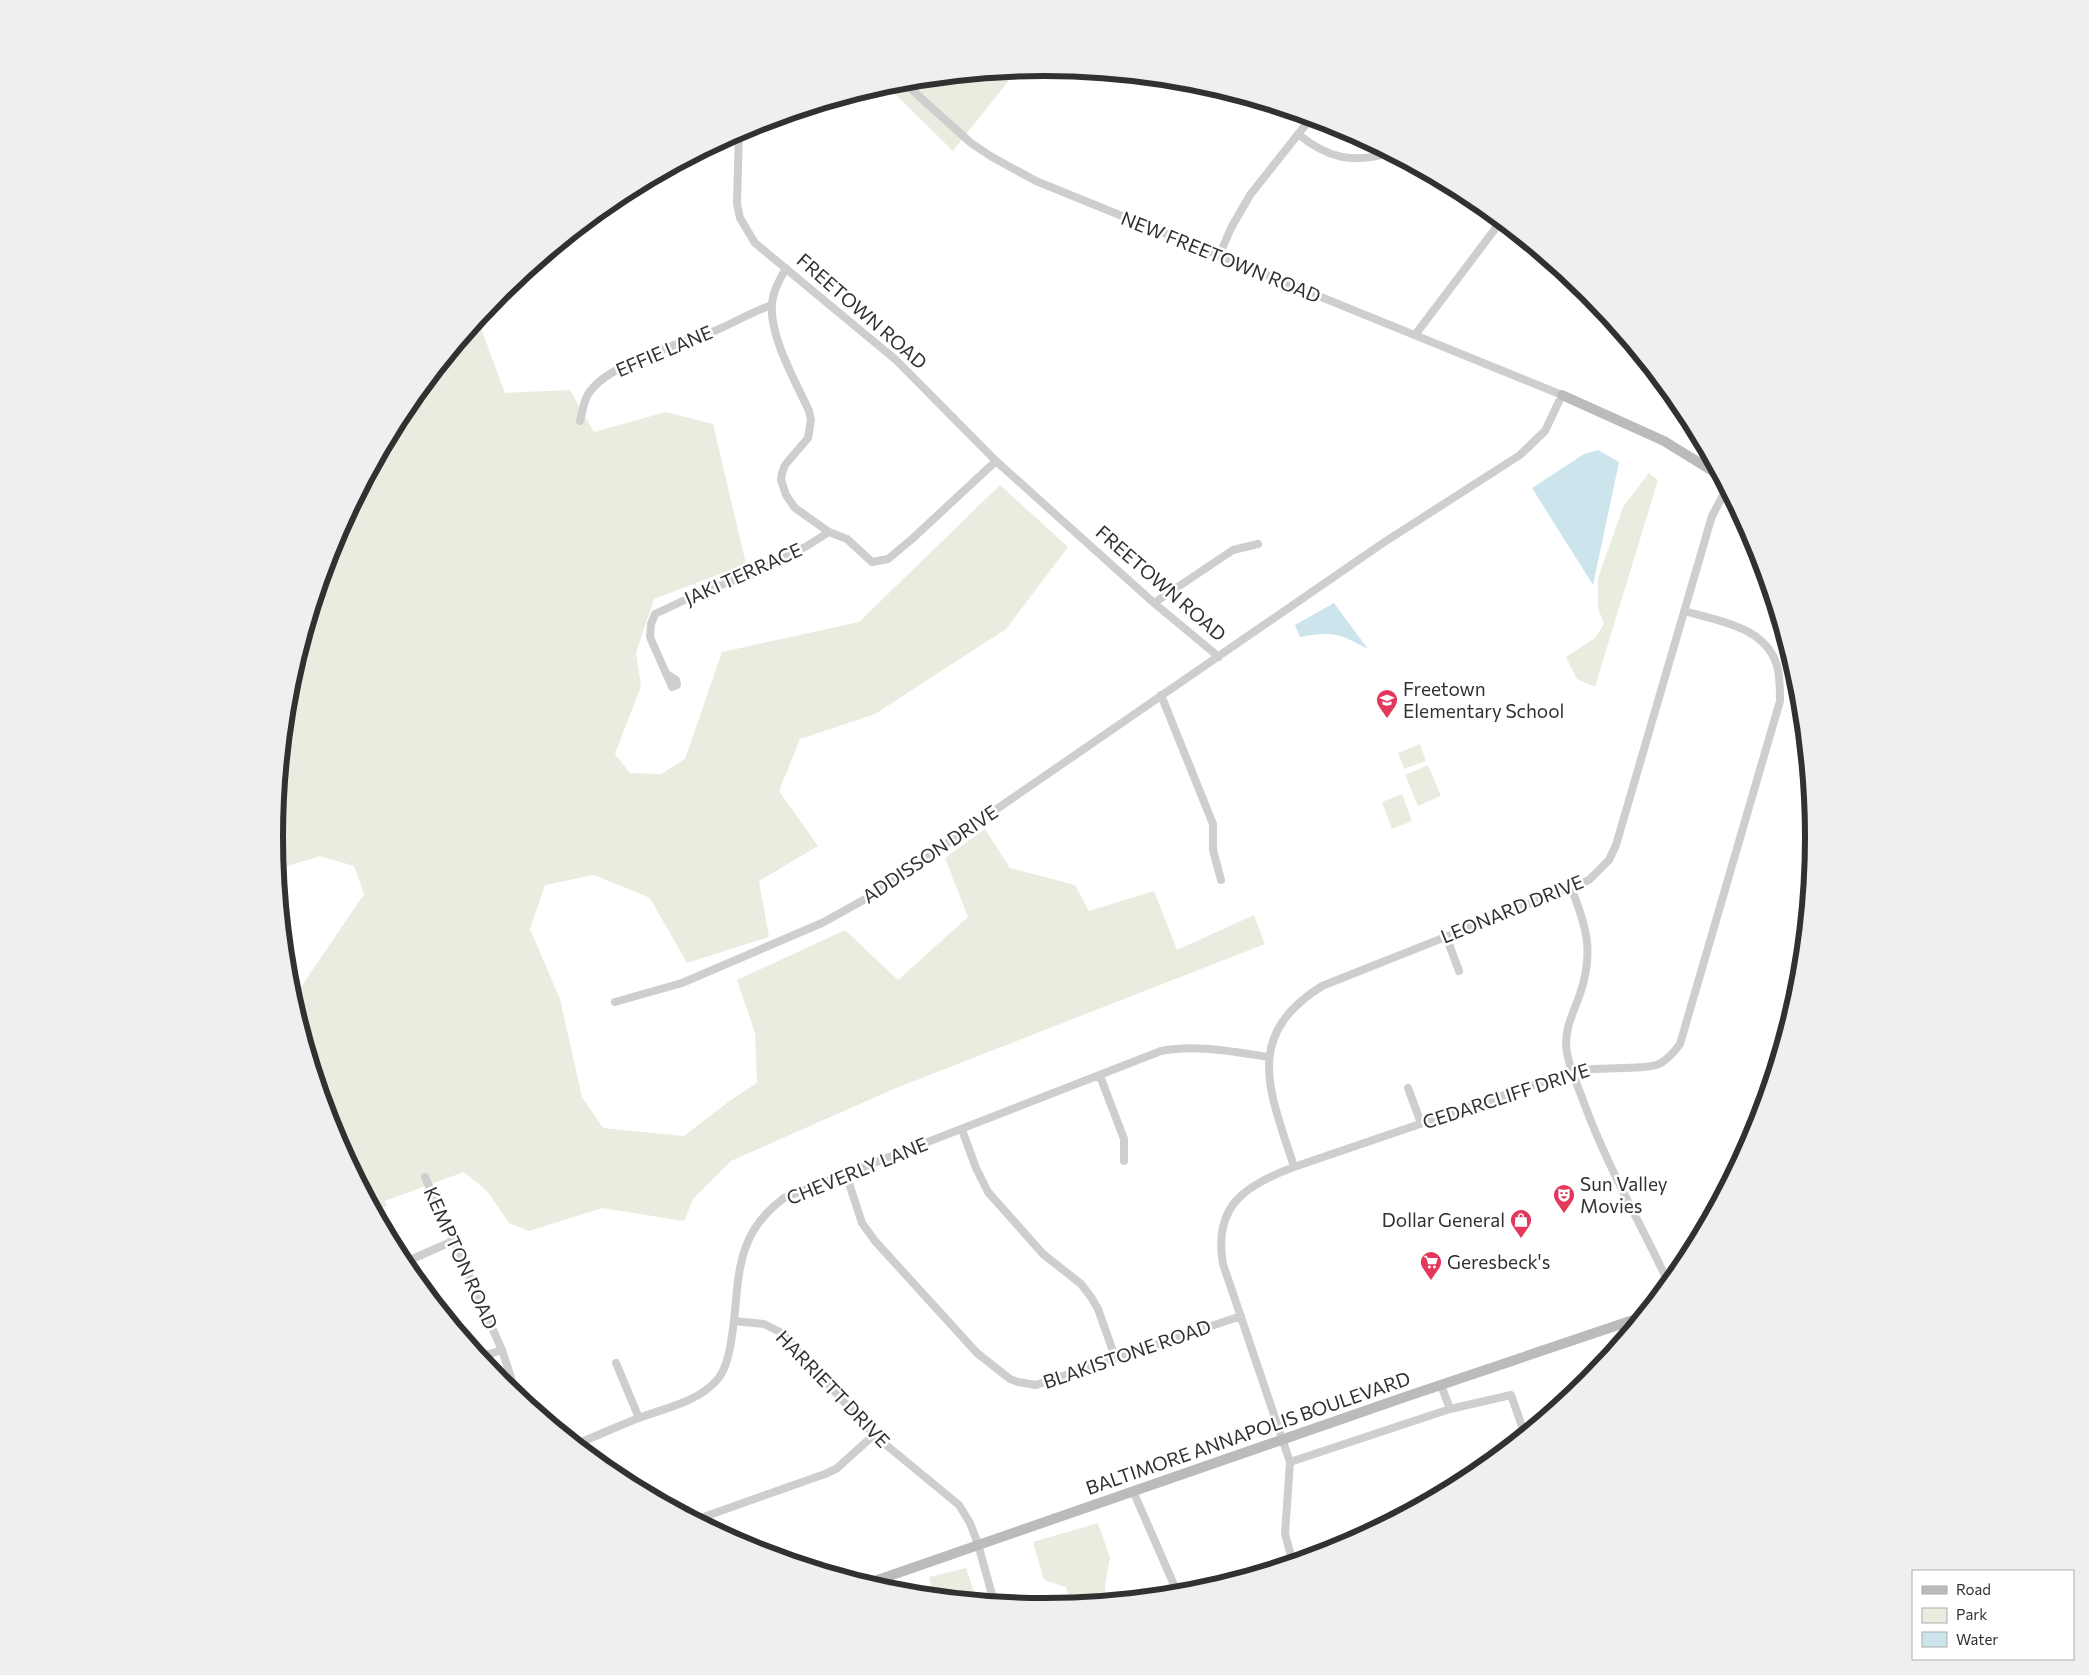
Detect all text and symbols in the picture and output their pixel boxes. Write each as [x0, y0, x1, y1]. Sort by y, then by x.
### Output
street label: NEW FREETOWN ROAD [1118, 206, 1324, 307]
street label: FREETOWN ROAD [793, 248, 932, 373]
street label: EFFIE LANE [612, 320, 716, 381]
street label: FREETOWN ROAD [1092, 520, 1231, 645]
street label: JAKI TERRACE [681, 537, 805, 610]
place label: Freetown Elementary School [1403, 677, 1564, 722]
school or university icon: Freetown Elementary School [1375, 688, 1399, 719]
street label: ADDISSON DRIVE [858, 800, 1002, 907]
street label: LEONARD DRIVE [1437, 869, 1587, 948]
street label: CEDARCLIFF DRIVE [1419, 1058, 1592, 1133]
street label: CHEVERLY LANE [783, 1132, 931, 1209]
place label: Sun Valley Movies [1580, 1172, 1668, 1217]
street label: KEMPTON ROAD [420, 1183, 503, 1333]
theatre icon: Sun Valley Movies [1552, 1183, 1576, 1214]
place label: Dollar General [1382, 1208, 1505, 1231]
shop icon: Dollar General [1509, 1208, 1533, 1239]
supermarket icon: Geresbeck's [1419, 1250, 1443, 1281]
place label: Geresbeck's [1447, 1250, 1550, 1273]
street label: BLAKISTONE ROAD [1040, 1314, 1214, 1393]
street label: HARRIETT DRIVE [772, 1325, 895, 1452]
street label: BALTIMORE ANNAPOLIS BOULEVARD [1083, 1366, 1413, 1499]
legend [1912, 1570, 2074, 1660]
text: Road [1956, 1580, 1991, 1598]
text: Park [1956, 1605, 1987, 1623]
text: Water [1956, 1630, 1998, 1648]

